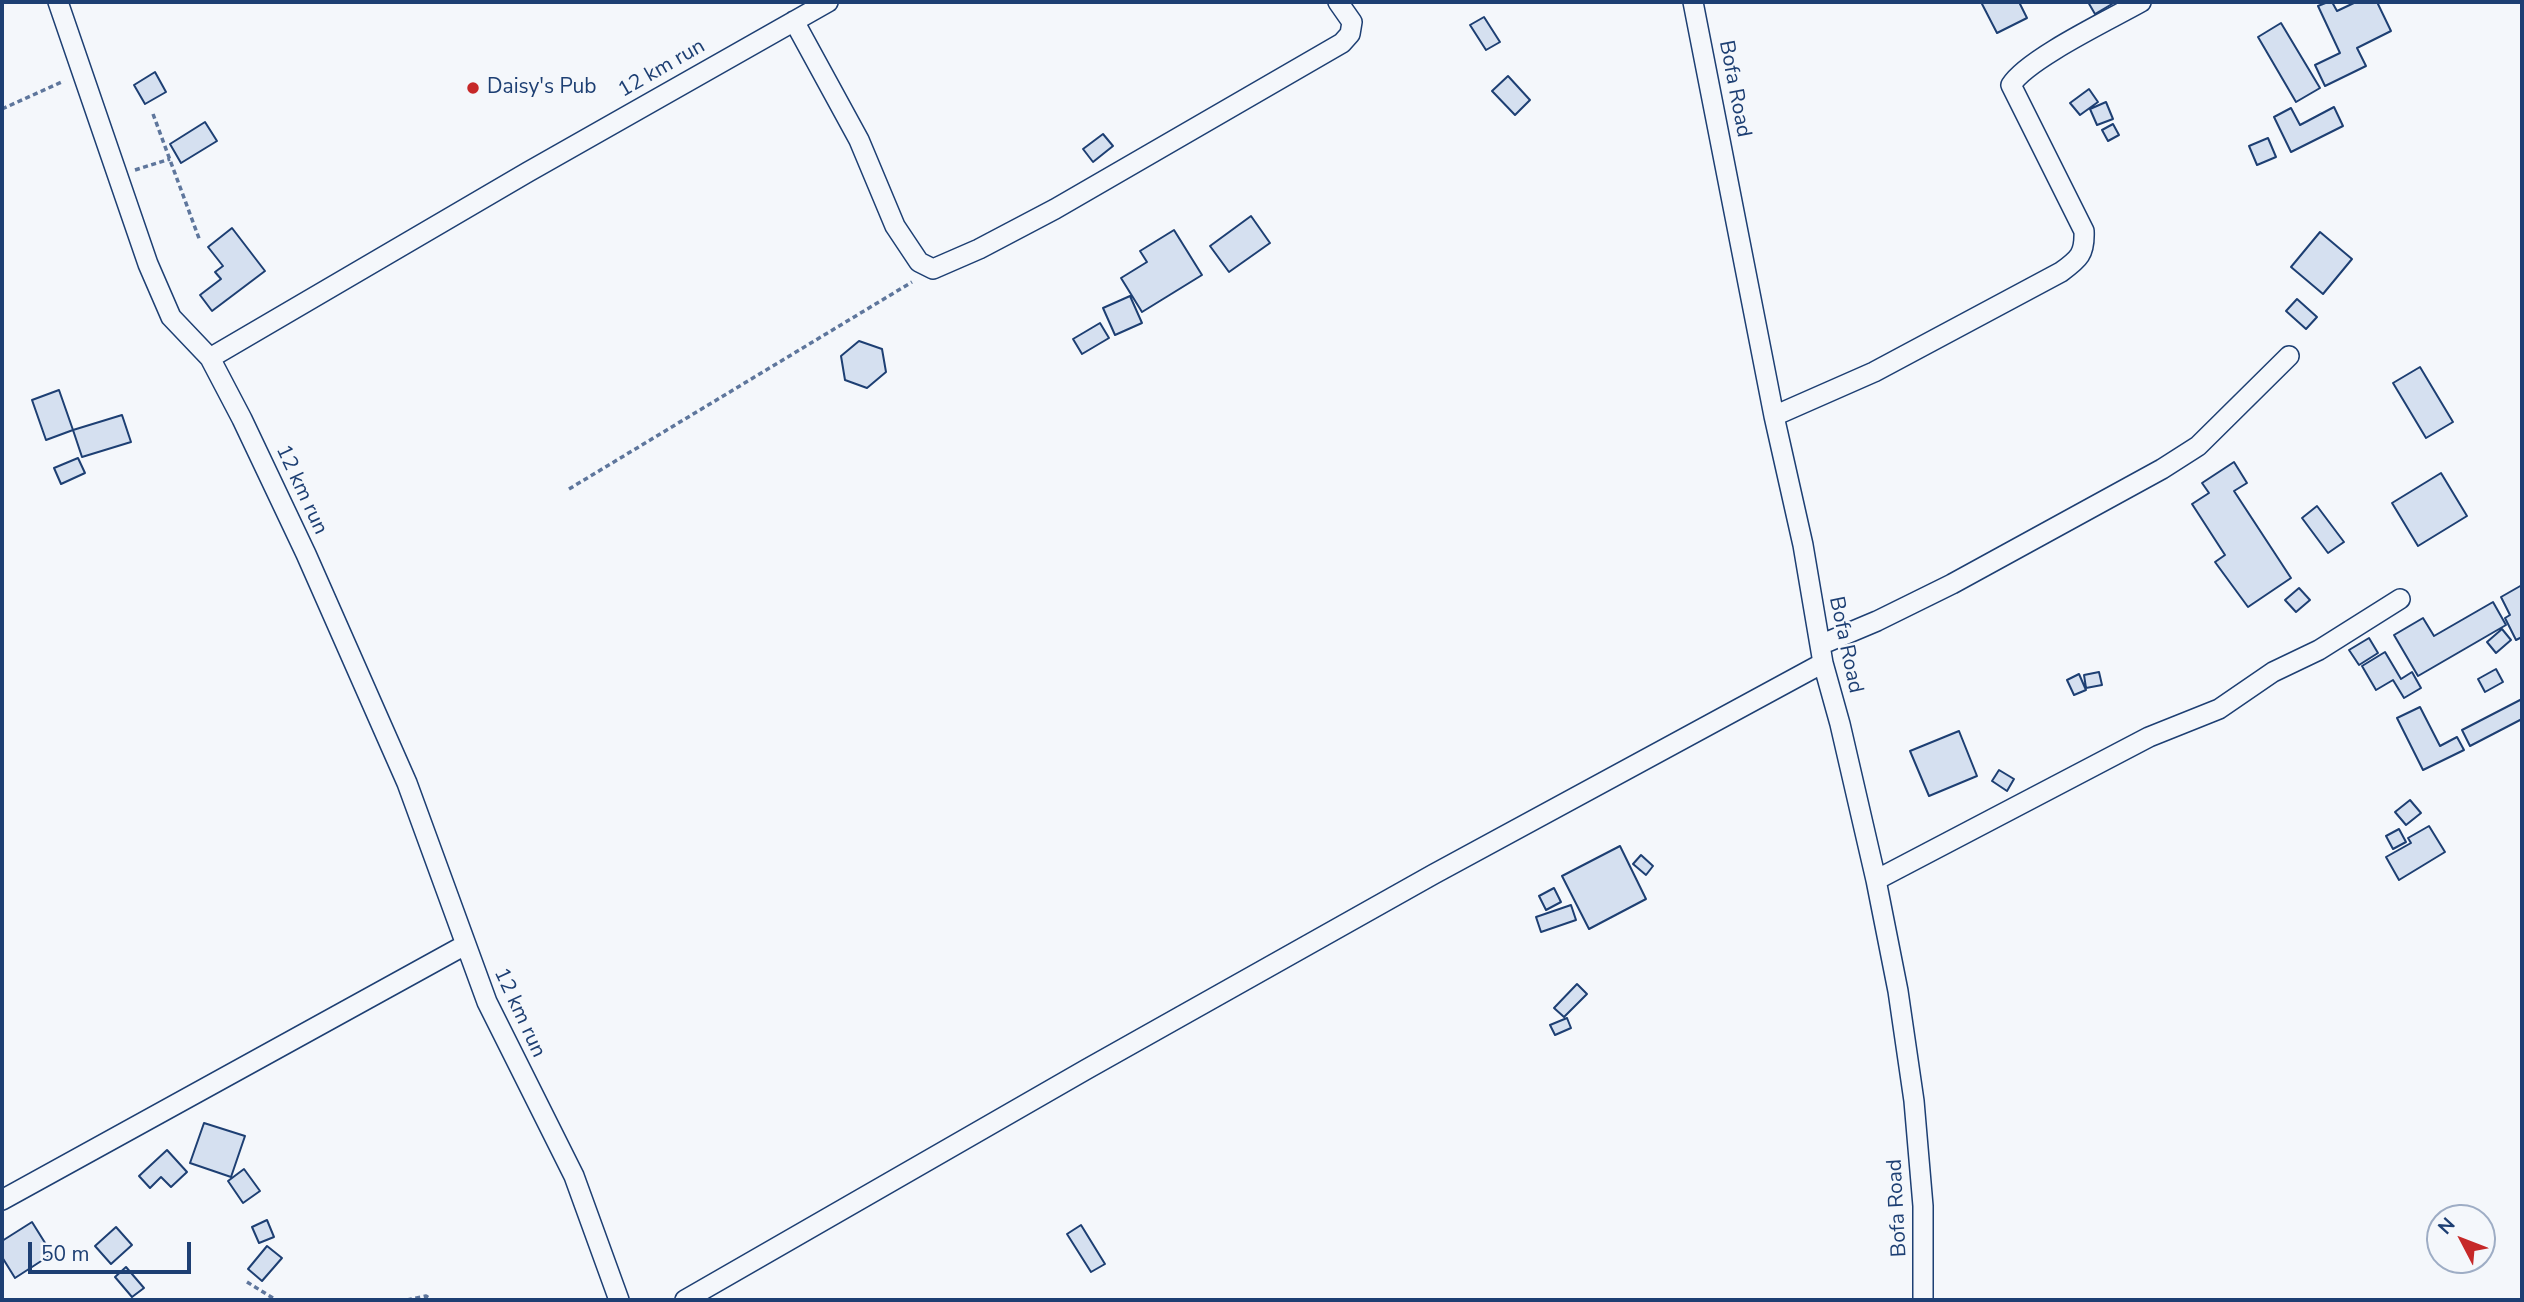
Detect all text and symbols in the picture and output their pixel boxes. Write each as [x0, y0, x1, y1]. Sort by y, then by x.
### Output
street label: 12 km run [614, 34, 710, 104]
street label: Bofa Road [1712, 38, 1756, 140]
place label: Daisy's Pub [487, 75, 597, 101]
marker: Daisy's Pub [465, 80, 481, 96]
street label: 12 km run [269, 441, 333, 539]
street label: Bofa Road [1822, 594, 1868, 696]
street label: 12 km run [487, 964, 551, 1062]
street label: Bofa Road [1883, 1158, 1913, 1258]
north arrow [2426, 1204, 2496, 1274]
text: N [2432, 1212, 2461, 1240]
scale bar [32, 1228, 194, 1272]
text: 50 m [41, 1240, 90, 1268]

